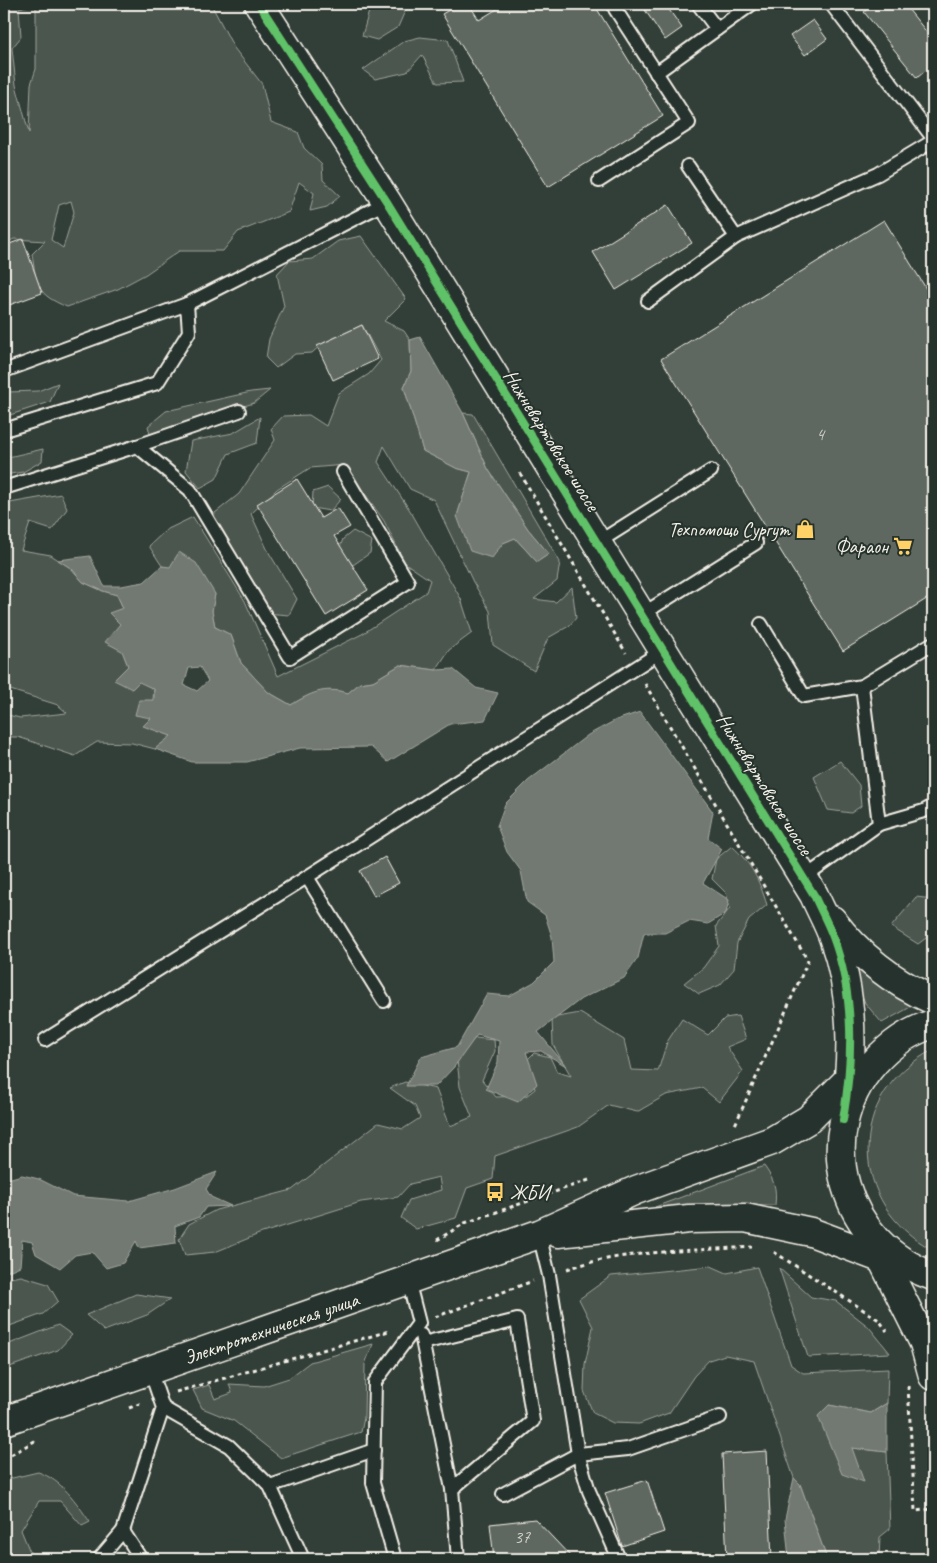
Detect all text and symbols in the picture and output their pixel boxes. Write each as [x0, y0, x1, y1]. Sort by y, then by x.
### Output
street label: Нижневартовское шоссе [498, 365, 606, 517]
house number: 4 [816, 423, 826, 445]
place label: Техпомощь Сургут [668, 517, 792, 542]
shop icon: Техпомощь Сургут [794, 518, 816, 540]
place label: Фараон [836, 534, 890, 559]
supermarket icon: Фараон [892, 535, 914, 557]
street label: Нижневартовское шоссе [711, 709, 819, 861]
place label: ЖБИ [510, 1180, 553, 1205]
bus stop icon: ЖБИ [484, 1181, 506, 1203]
street label: Электротехническая улица [180, 1286, 363, 1370]
house number: 37 [514, 1526, 531, 1548]

